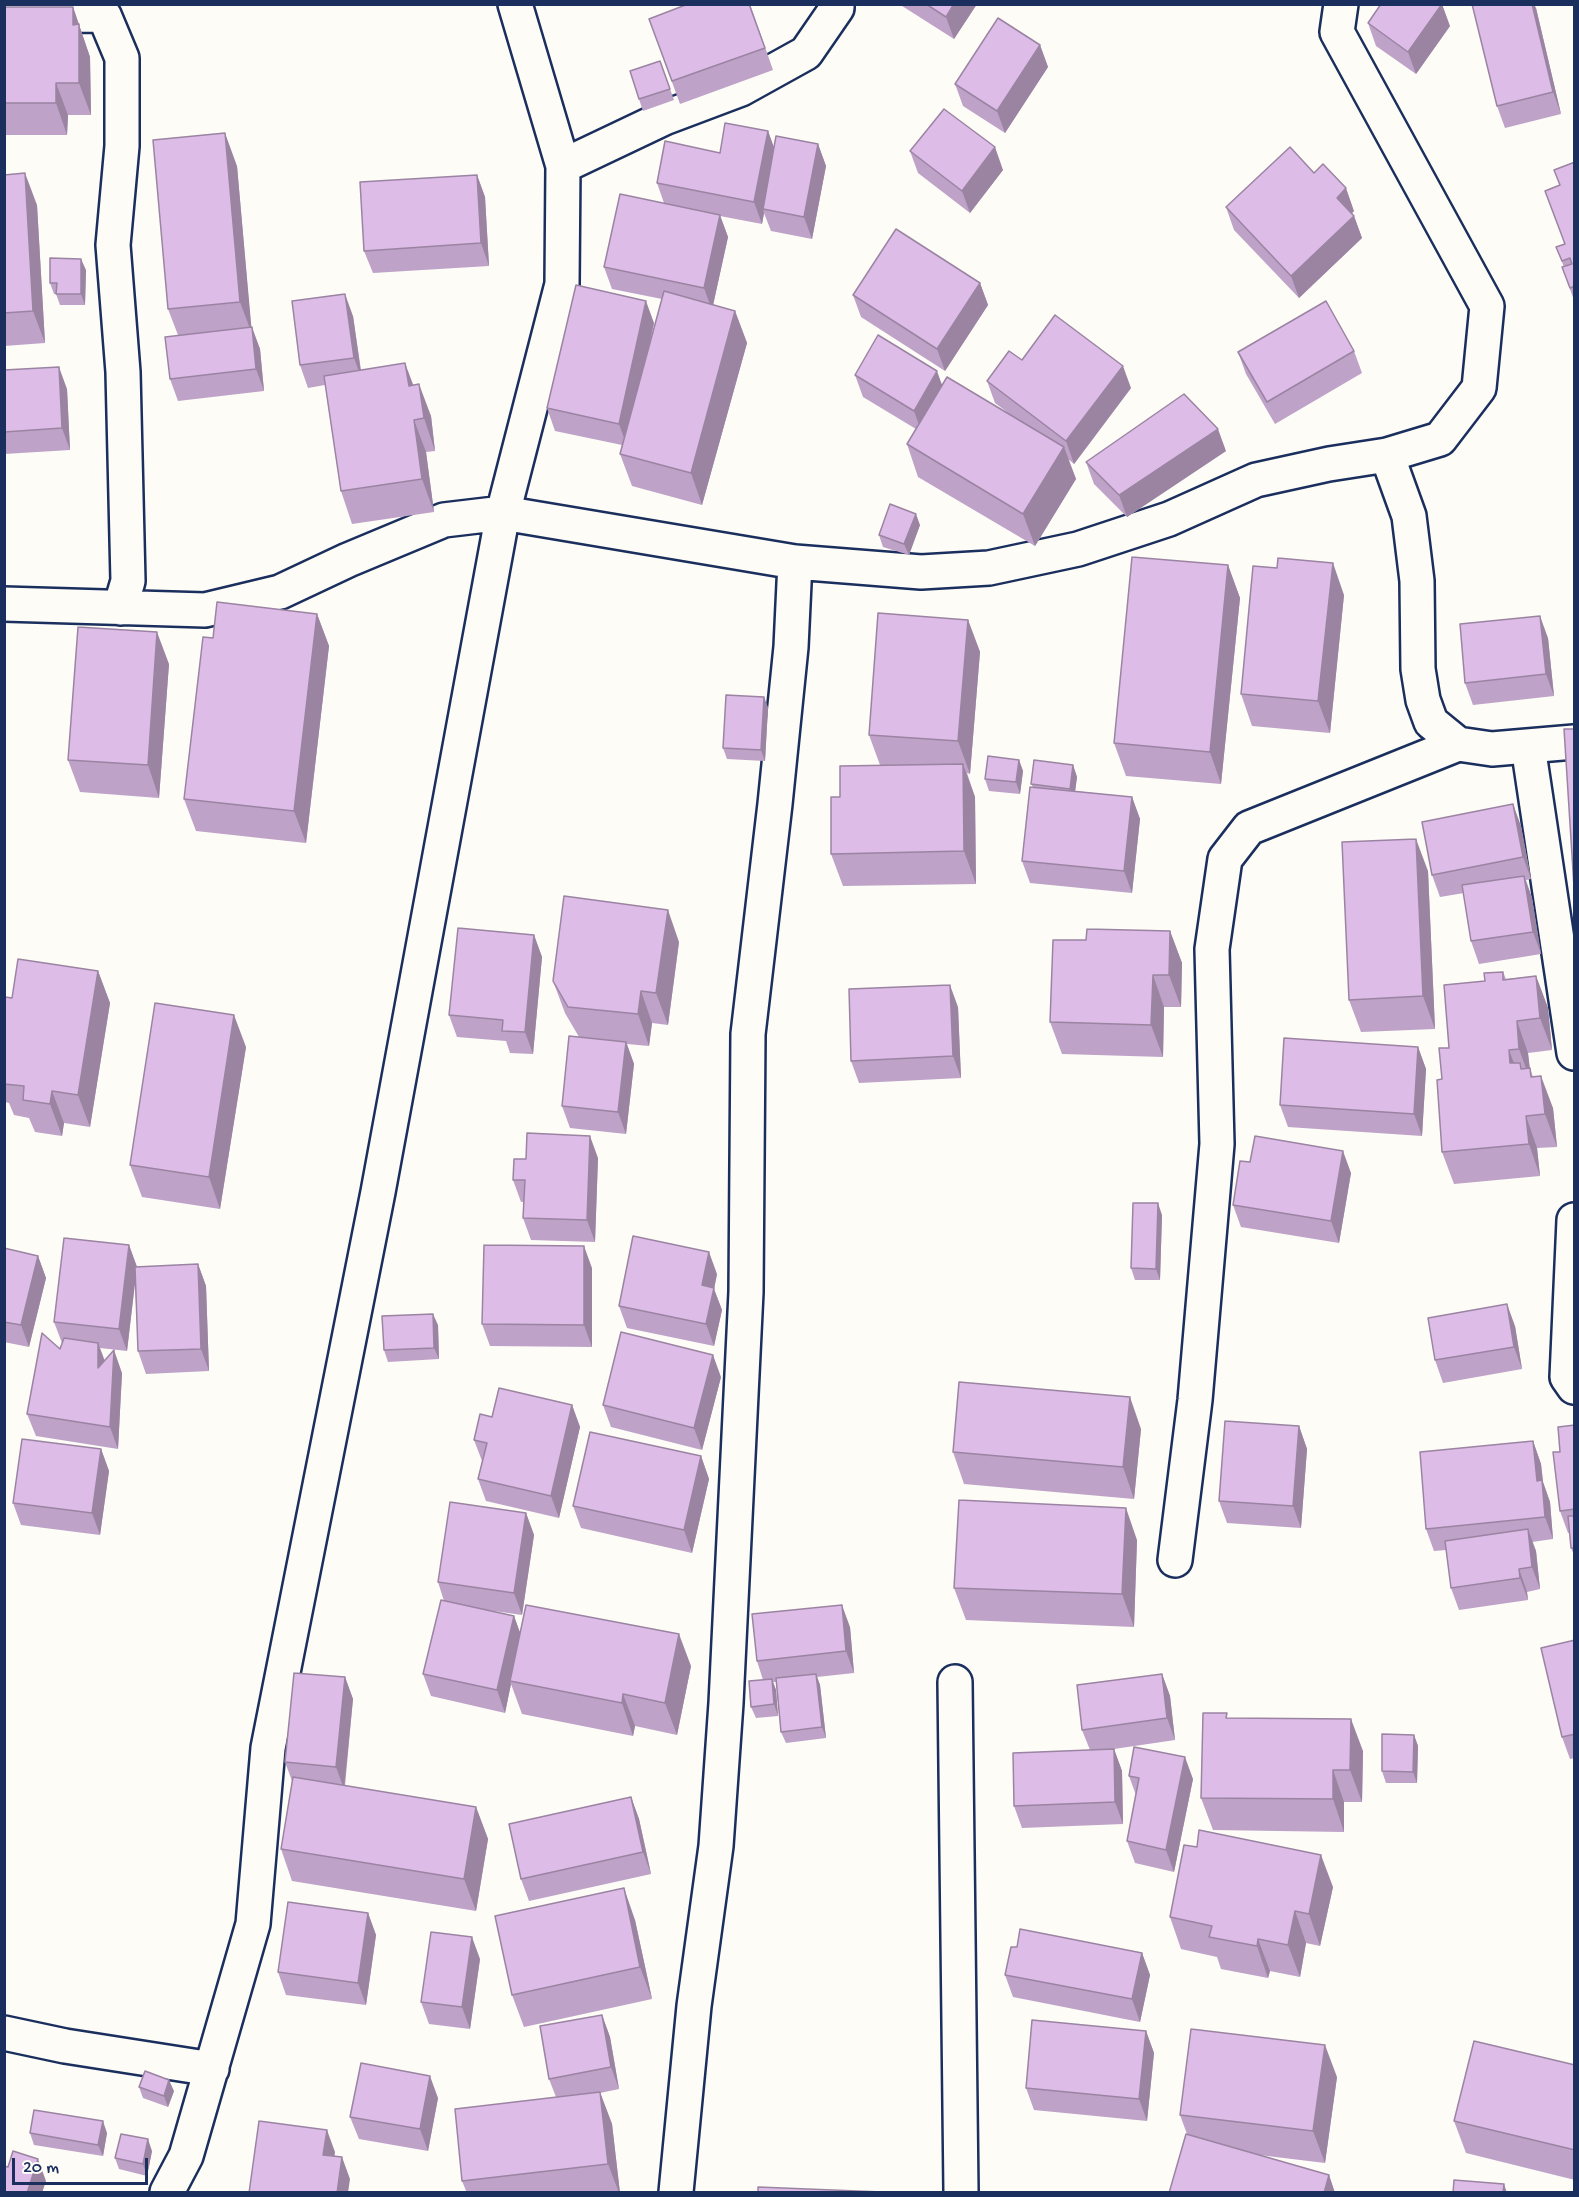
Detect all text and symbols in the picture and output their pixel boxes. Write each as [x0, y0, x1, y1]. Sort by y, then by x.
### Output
scale bar [15, 2146, 152, 2184]
text: 20 m [23, 2158, 59, 2179]

